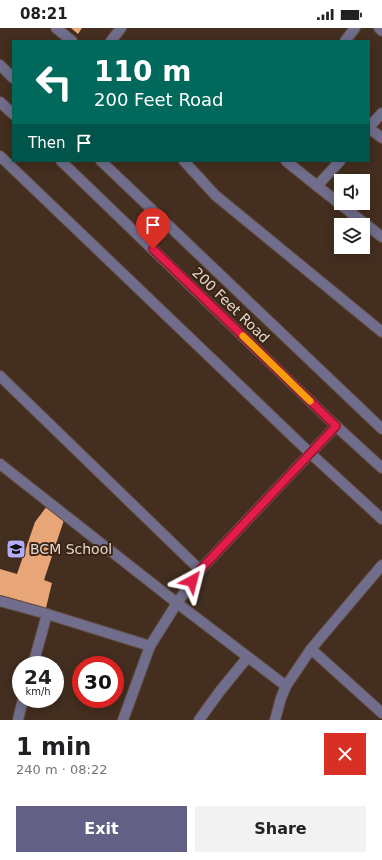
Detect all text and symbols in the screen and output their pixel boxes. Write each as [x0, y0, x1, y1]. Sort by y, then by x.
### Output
text: 08:21 [20, 5, 68, 23]
text: 110 m [94, 55, 191, 88]
icon: left [28, 56, 80, 108]
text: 200 Feet Road [94, 89, 224, 110]
icon: arrive [73, 132, 95, 154]
text: Then [28, 134, 65, 152]
map controls [334, 174, 370, 254]
button: sound [334, 174, 370, 210]
pin [136, 208, 170, 249]
icon: arrive [142, 214, 164, 236]
button: layers [334, 218, 370, 254]
street label: 200 Feet Road [189, 264, 273, 346]
school or university icon: BCM School [5, 538, 27, 560]
place label: BCM School [30, 541, 112, 557]
position arrow [171, 560, 213, 602]
speed limit sign: 30 [72, 656, 124, 708]
text: 24 [24, 665, 52, 689]
text: km/h [25, 686, 51, 697]
text: 1 min [16, 733, 91, 761]
button: close [324, 733, 366, 775]
text: 240 m · 08:22 [16, 762, 107, 777]
button: Exit [16, 806, 187, 852]
button: Share [195, 806, 366, 852]

